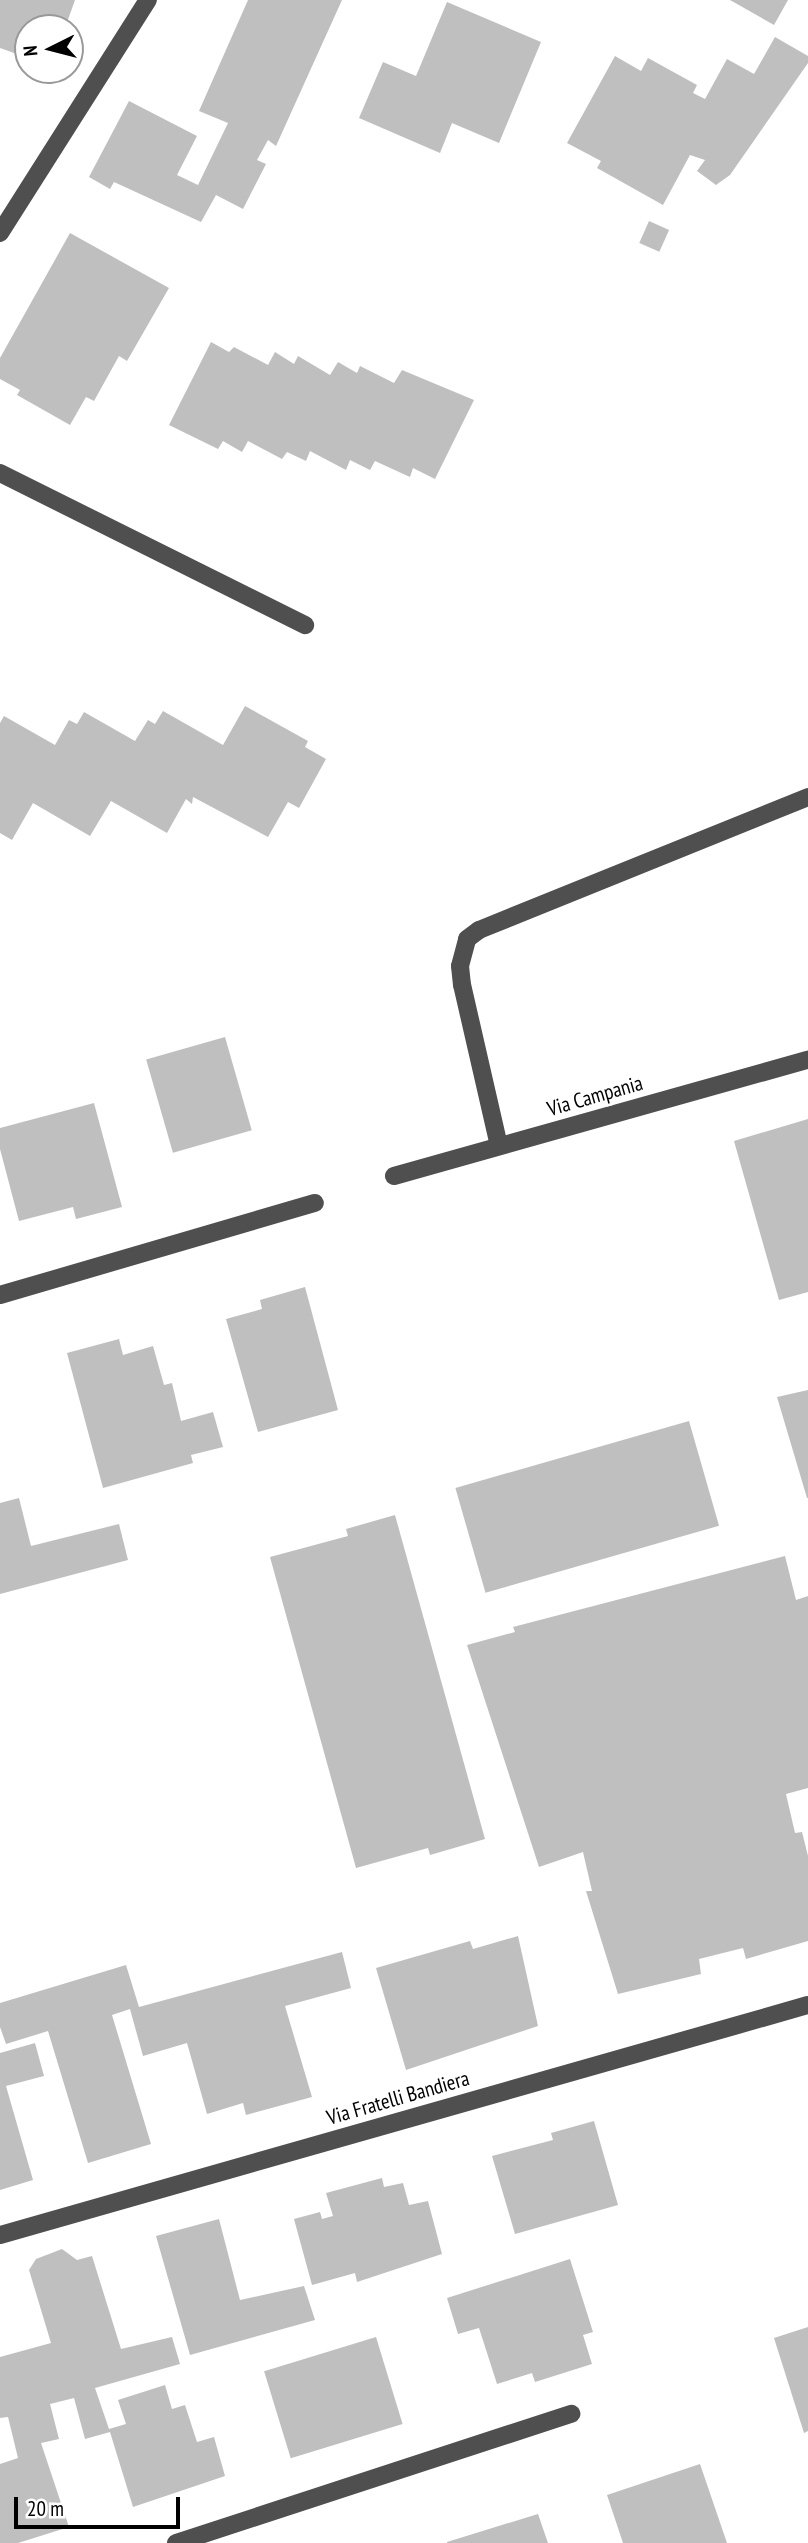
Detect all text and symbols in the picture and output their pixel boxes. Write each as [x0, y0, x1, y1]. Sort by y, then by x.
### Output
north arrow [14, 14, 84, 84]
text: N [18, 45, 43, 57]
street label: Via Campania [544, 1070, 646, 1122]
street label: Via Fratelli Bandiera [324, 2066, 472, 2130]
scale bar [18, 2484, 184, 2528]
text: 20 m [27, 2495, 64, 2522]

